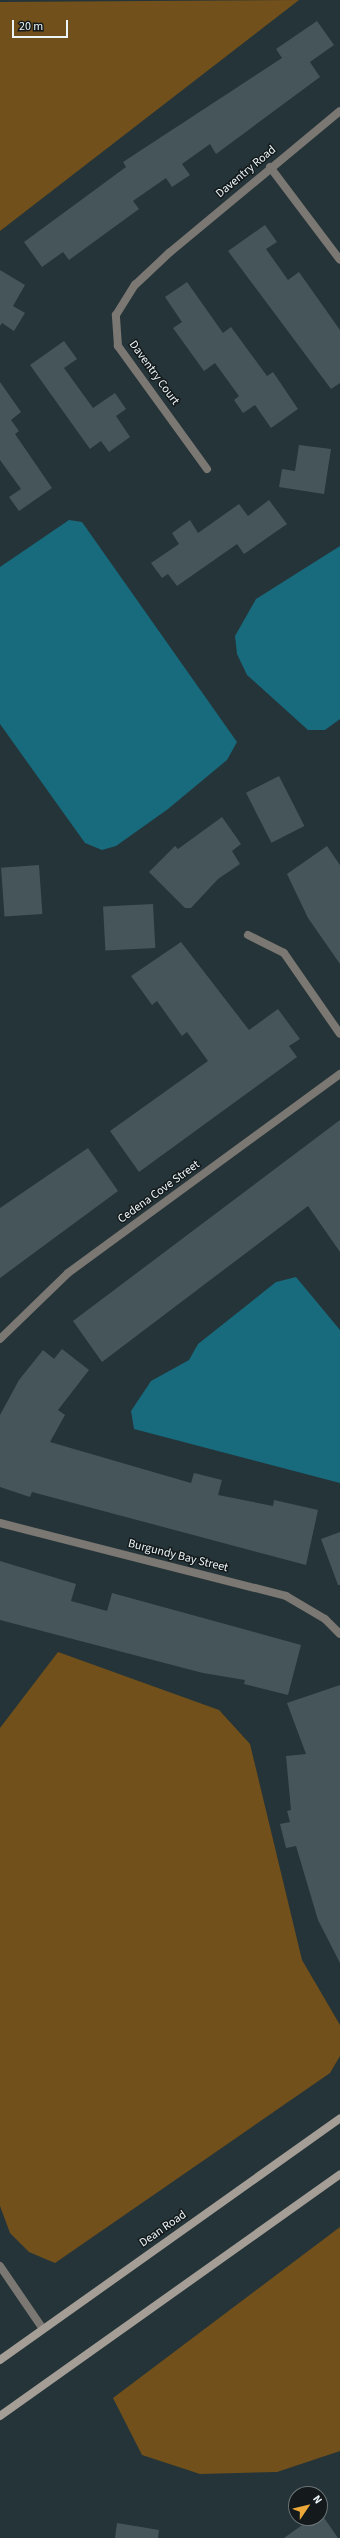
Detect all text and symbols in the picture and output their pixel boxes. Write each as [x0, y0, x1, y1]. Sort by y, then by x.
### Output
scale bar [14, 12, 70, 38]
text: 20 m [19, 18, 43, 35]
street label: Daventry Road [213, 143, 279, 201]
street label: Daventry Court [126, 338, 182, 408]
street label: Cedena Cove Street [115, 1157, 203, 1227]
street label: Burgundy Bay Street [126, 1537, 230, 1575]
street label: Dean Road [137, 2208, 189, 2250]
north arrow [288, 2486, 328, 2526]
text: N [309, 2492, 326, 2507]

